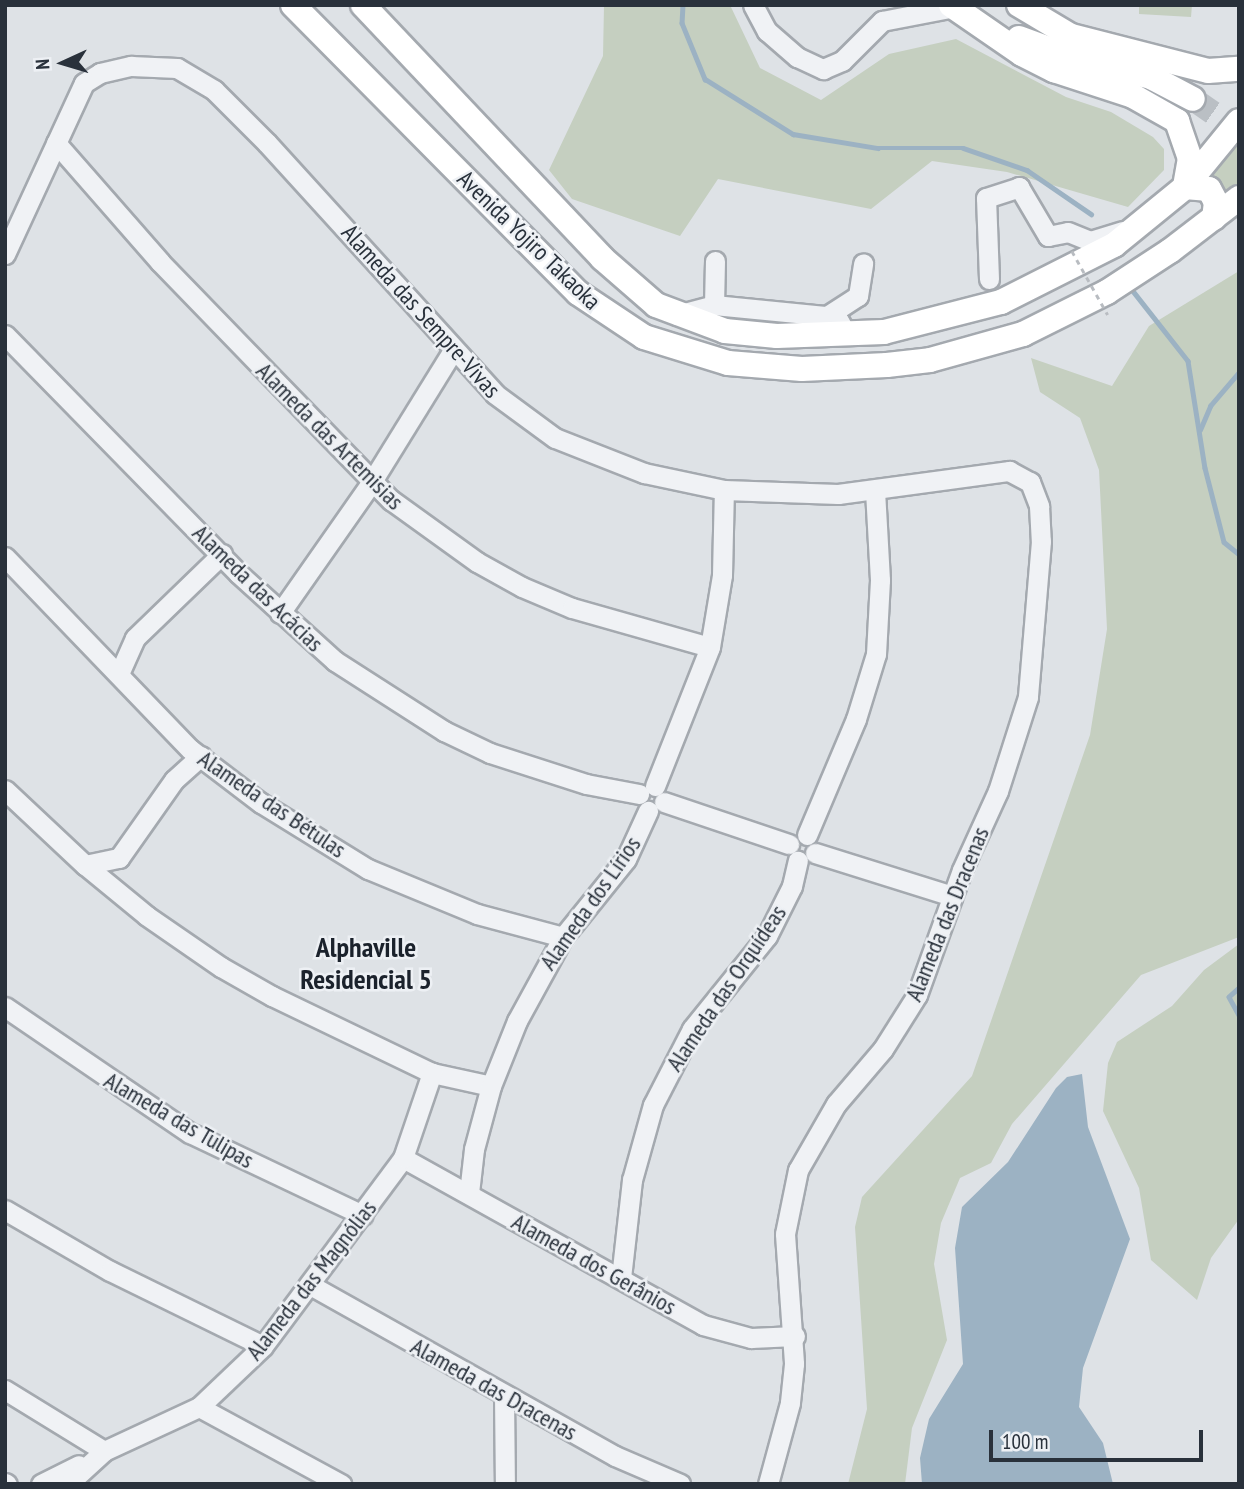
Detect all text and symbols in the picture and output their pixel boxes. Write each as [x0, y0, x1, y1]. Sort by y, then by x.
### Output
north arrow [28, 28, 98, 98]
text: N [30, 59, 54, 70]
street label: Avenida Yojiro Takaoka [451, 164, 607, 316]
street label: Alameda das Sempre-Vivas [336, 218, 506, 404]
street label: Alameda das Artemisias [250, 356, 410, 516]
street label: Alameda das Acácias [186, 518, 330, 658]
street label: Alameda das Bétulas [193, 744, 351, 864]
street label: Alameda das Dracenas [899, 823, 995, 1005]
street label: Alameda dos Lírios [533, 831, 647, 975]
street label: Alameda das Orquídeas [660, 899, 792, 1077]
district label: Alphaville Residencial 5 [300, 930, 432, 996]
street label: Alameda das Tulipas [99, 1065, 259, 1175]
street label: Alameda das Magnólias [240, 1194, 382, 1366]
street label: Alameda dos Gerânios [507, 1207, 681, 1321]
street label: Alameda das Dracenas [406, 1331, 582, 1447]
scale bar [992, 1416, 1206, 1460]
text: 100 m [1002, 1428, 1048, 1455]

